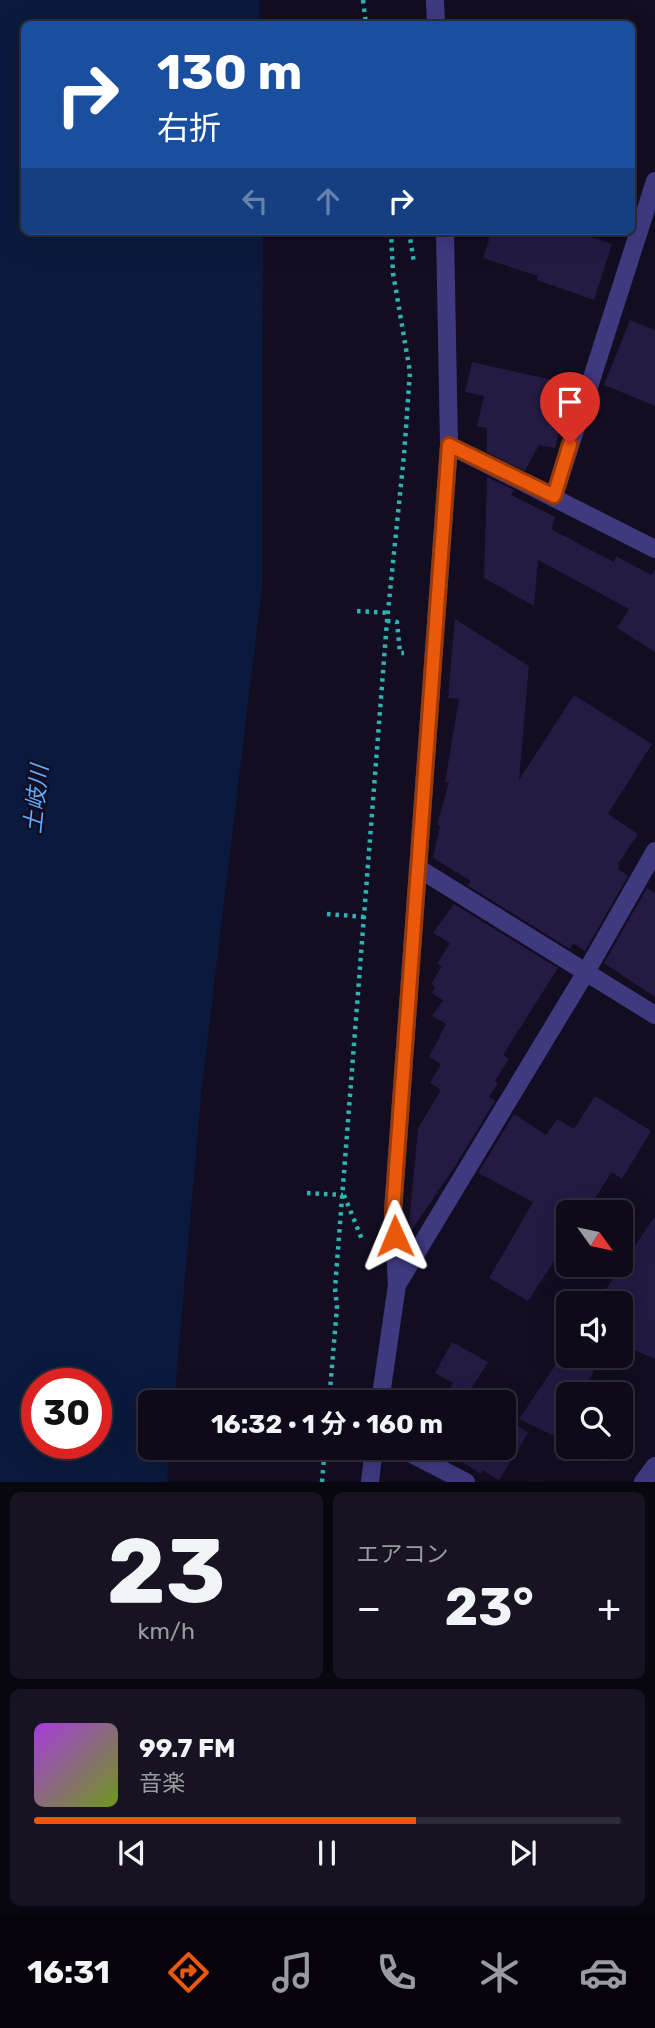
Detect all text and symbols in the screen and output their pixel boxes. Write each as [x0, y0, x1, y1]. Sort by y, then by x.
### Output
text: 130 m [157, 43, 302, 101]
icon: right [42, 49, 133, 140]
text: 右折 [157, 109, 221, 147]
icon: left [236, 182, 274, 220]
icon: ahead [309, 182, 347, 220]
icon: right [382, 182, 420, 220]
pin [540, 372, 600, 444]
icon: arrive [551, 383, 589, 421]
water label: 土岐川 [18, 760, 54, 835]
position arrow [358, 1199, 432, 1273]
north arrow [556, 1200, 634, 1278]
map controls [556, 1200, 633, 1459]
button: sound [556, 1291, 633, 1368]
speed limit sign: 30 [21, 1368, 112, 1459]
button: search [556, 1382, 633, 1459]
text: 16:32 · 1 分 · 160 m [211, 1409, 443, 1440]
text: 23 [107, 1517, 226, 1625]
text: エアコン [357, 1540, 449, 1568]
text: 23° [445, 1576, 534, 1638]
text: − [357, 1585, 381, 1631]
text: + [597, 1585, 621, 1631]
text: km/h [138, 1617, 195, 1645]
text: 99.7 FM [139, 1733, 236, 1764]
text: 音楽 [139, 1769, 185, 1797]
icon: previous [113, 1834, 151, 1872]
icon: pause [308, 1834, 346, 1872]
icon: next [504, 1834, 542, 1872]
icon: directions [164, 1948, 213, 1997]
icon: music [268, 1948, 317, 1997]
icon: phone [372, 1948, 421, 1997]
icon: climate [475, 1948, 524, 1997]
icon: car [579, 1948, 628, 1997]
text: 16:31 [27, 1953, 110, 1991]

